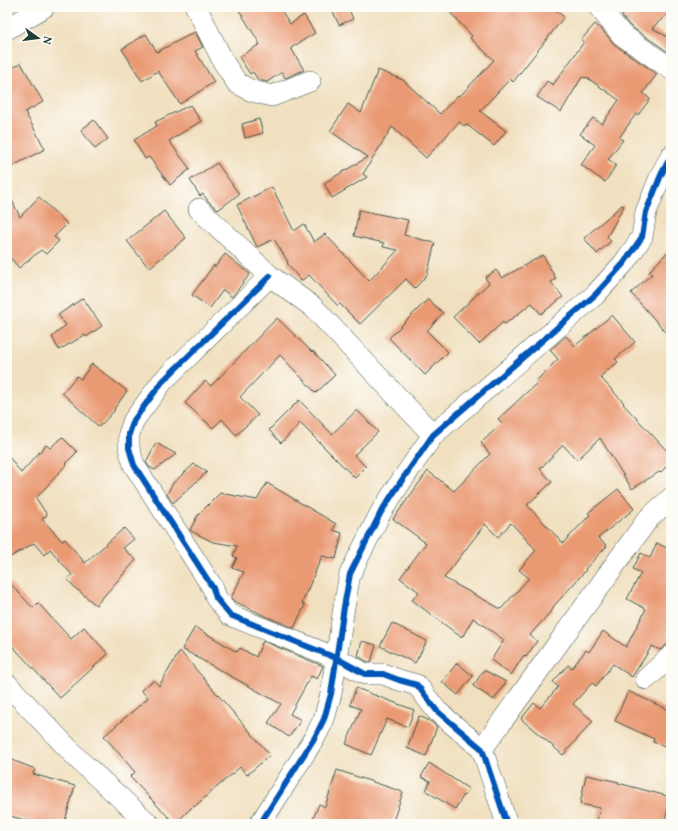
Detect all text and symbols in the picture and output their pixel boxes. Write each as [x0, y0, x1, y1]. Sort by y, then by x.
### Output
north arrow [18, 18, 58, 58]
text: N [38, 34, 54, 46]

